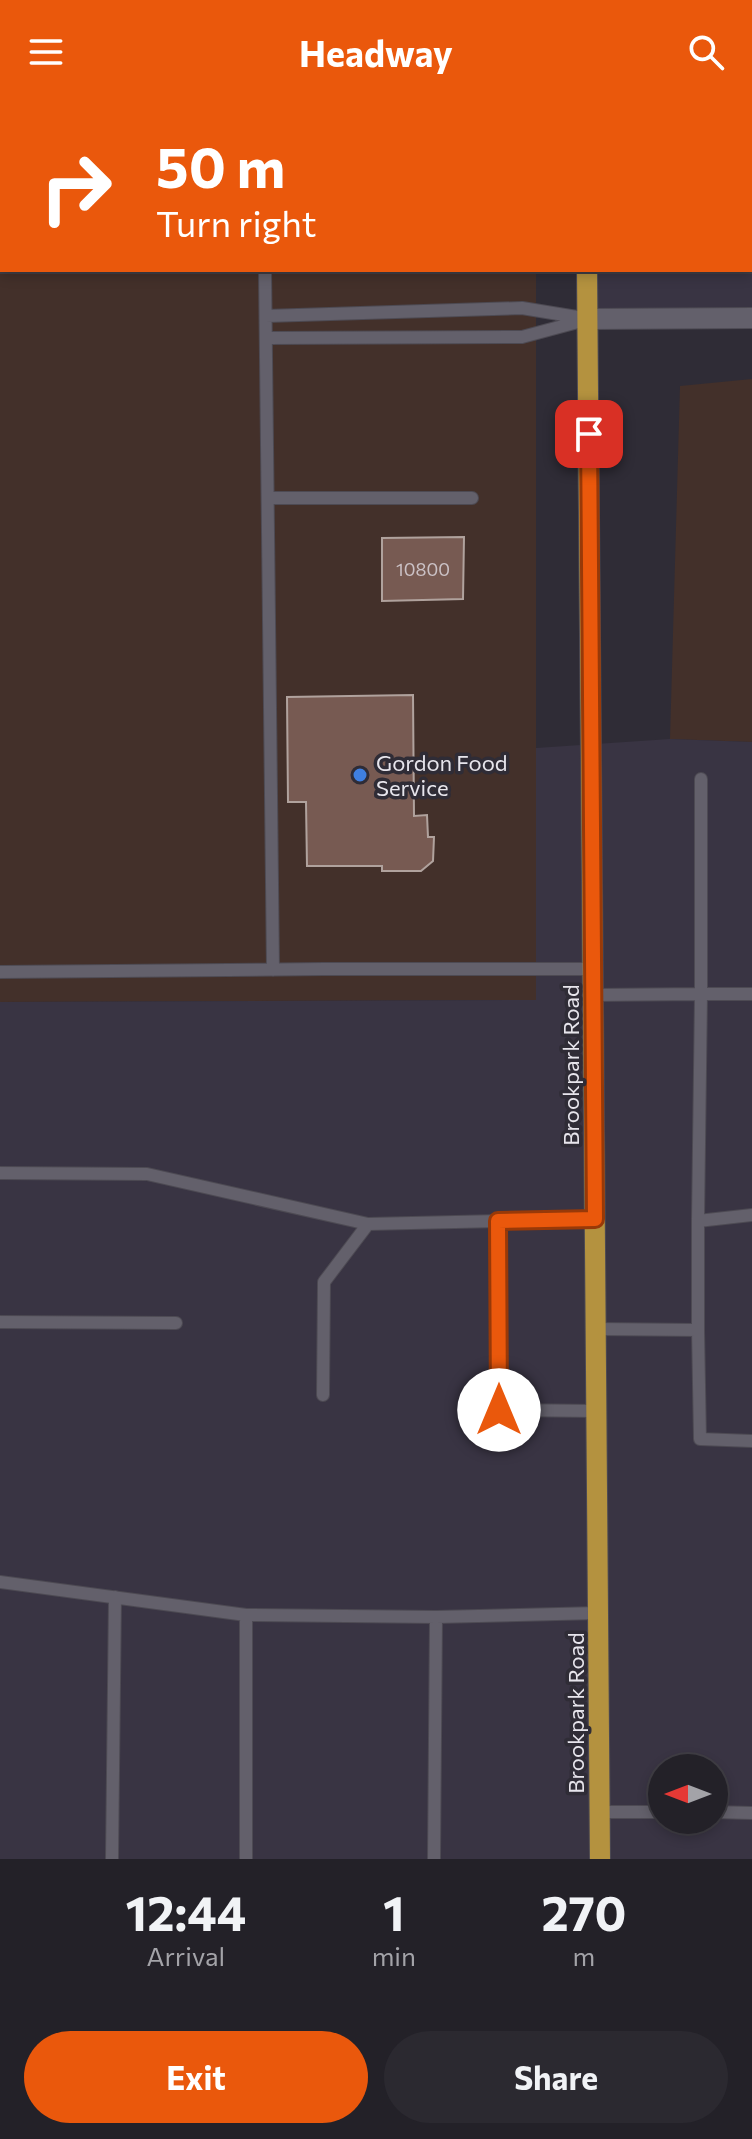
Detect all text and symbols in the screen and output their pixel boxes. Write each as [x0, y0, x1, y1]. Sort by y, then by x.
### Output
icon: menu [24, 30, 68, 74]
text: Headway [299, 30, 453, 74]
icon: search [684, 30, 728, 74]
text: 50 m [156, 131, 285, 200]
icon: right [24, 136, 128, 240]
text: Turn right [156, 200, 317, 244]
pin [555, 400, 623, 468]
icon: arrive [567, 412, 611, 456]
house number: 10800 [396, 558, 450, 580]
place label: Gordon Food Service [376, 749, 507, 801]
marker: Gordon Food Service [351, 766, 369, 784]
street label: Brookpark Road [557, 984, 584, 1146]
position arrow [457, 1368, 541, 1452]
street label: Brookpark Road [562, 1632, 589, 1794]
north arrow [648, 1754, 728, 1834]
map controls [648, 1754, 728, 1834]
text: 12:44 [126, 1882, 246, 1941]
text: 1 [383, 1882, 405, 1941]
text: 270 [541, 1882, 626, 1941]
text: Arrival [146, 1940, 225, 1971]
text: min [372, 1940, 416, 1971]
text: m [573, 1940, 595, 1971]
button: Exit [24, 2031, 368, 2123]
button: Share [384, 2031, 728, 2123]

